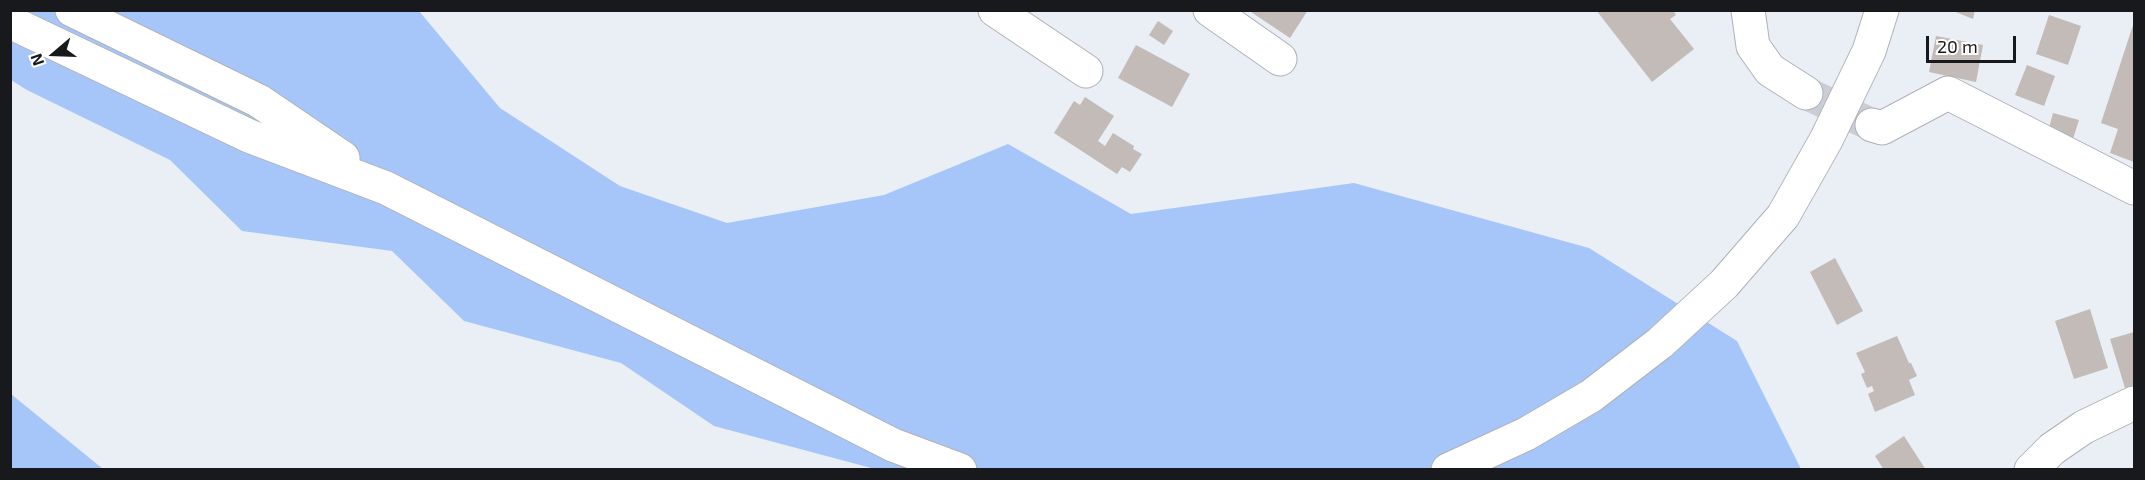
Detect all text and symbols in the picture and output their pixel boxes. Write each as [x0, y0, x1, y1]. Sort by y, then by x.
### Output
north arrow [24, 24, 84, 84]
scale bar [1929, 24, 2019, 62]
text: 20 m [1937, 35, 1978, 57]
text: N [26, 51, 47, 69]

